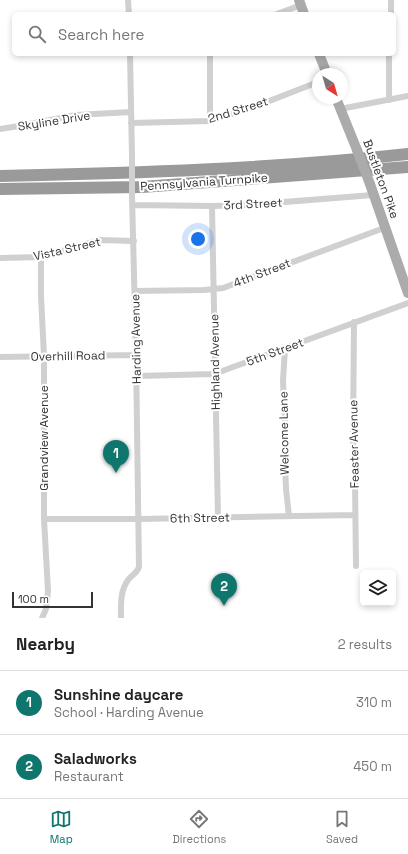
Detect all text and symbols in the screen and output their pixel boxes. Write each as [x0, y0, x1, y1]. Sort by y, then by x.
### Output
search box [12, 12, 396, 56]
icon: search [26, 23, 48, 45]
text: Search here [58, 25, 144, 44]
north arrow [312, 68, 348, 104]
street label: 2nd Street [206, 93, 270, 127]
street label: Skyline Drive [17, 107, 91, 135]
street label: Bustleton Pike [359, 137, 403, 221]
street label: Pennsylvania Turnpike [140, 170, 268, 194]
street label: 3rd Street [223, 194, 283, 214]
your location [188, 229, 208, 249]
street label: Vista Street [32, 233, 102, 265]
street label: 4th Street [231, 255, 293, 291]
street label: Harding Avenue [127, 294, 145, 384]
street label: Highland Avenue [206, 314, 224, 410]
street label: 5th Street [244, 334, 306, 370]
street label: Overhill Road [31, 347, 105, 365]
street label: Grandview Avenue [36, 385, 52, 491]
street label: Welcome Lane [275, 391, 293, 475]
street label: Feaster Avenue [345, 399, 363, 489]
pin: 1 [103, 440, 129, 473]
street label: 6th Street [170, 509, 230, 527]
map controls [360, 570, 396, 606]
button: layers [360, 570, 396, 606]
pin: 2 [211, 573, 237, 606]
scale bar [12, 590, 93, 609]
text: 100 m [18, 592, 49, 606]
text: Nearby [16, 633, 75, 655]
text: 2 results [338, 636, 392, 653]
text: Sunshine daycare [54, 685, 183, 704]
text: 1 [26, 694, 32, 711]
text: 310 m [356, 694, 392, 711]
text: School · Harding Avenue [54, 704, 204, 721]
text: Saladworks [54, 749, 137, 768]
text: 2 [25, 758, 33, 775]
text: 450 m [353, 758, 392, 775]
text: Restaurant [54, 768, 124, 785]
tab: Map [50, 808, 73, 846]
tab: Directions [172, 808, 226, 846]
tab: Saved [326, 808, 358, 846]

